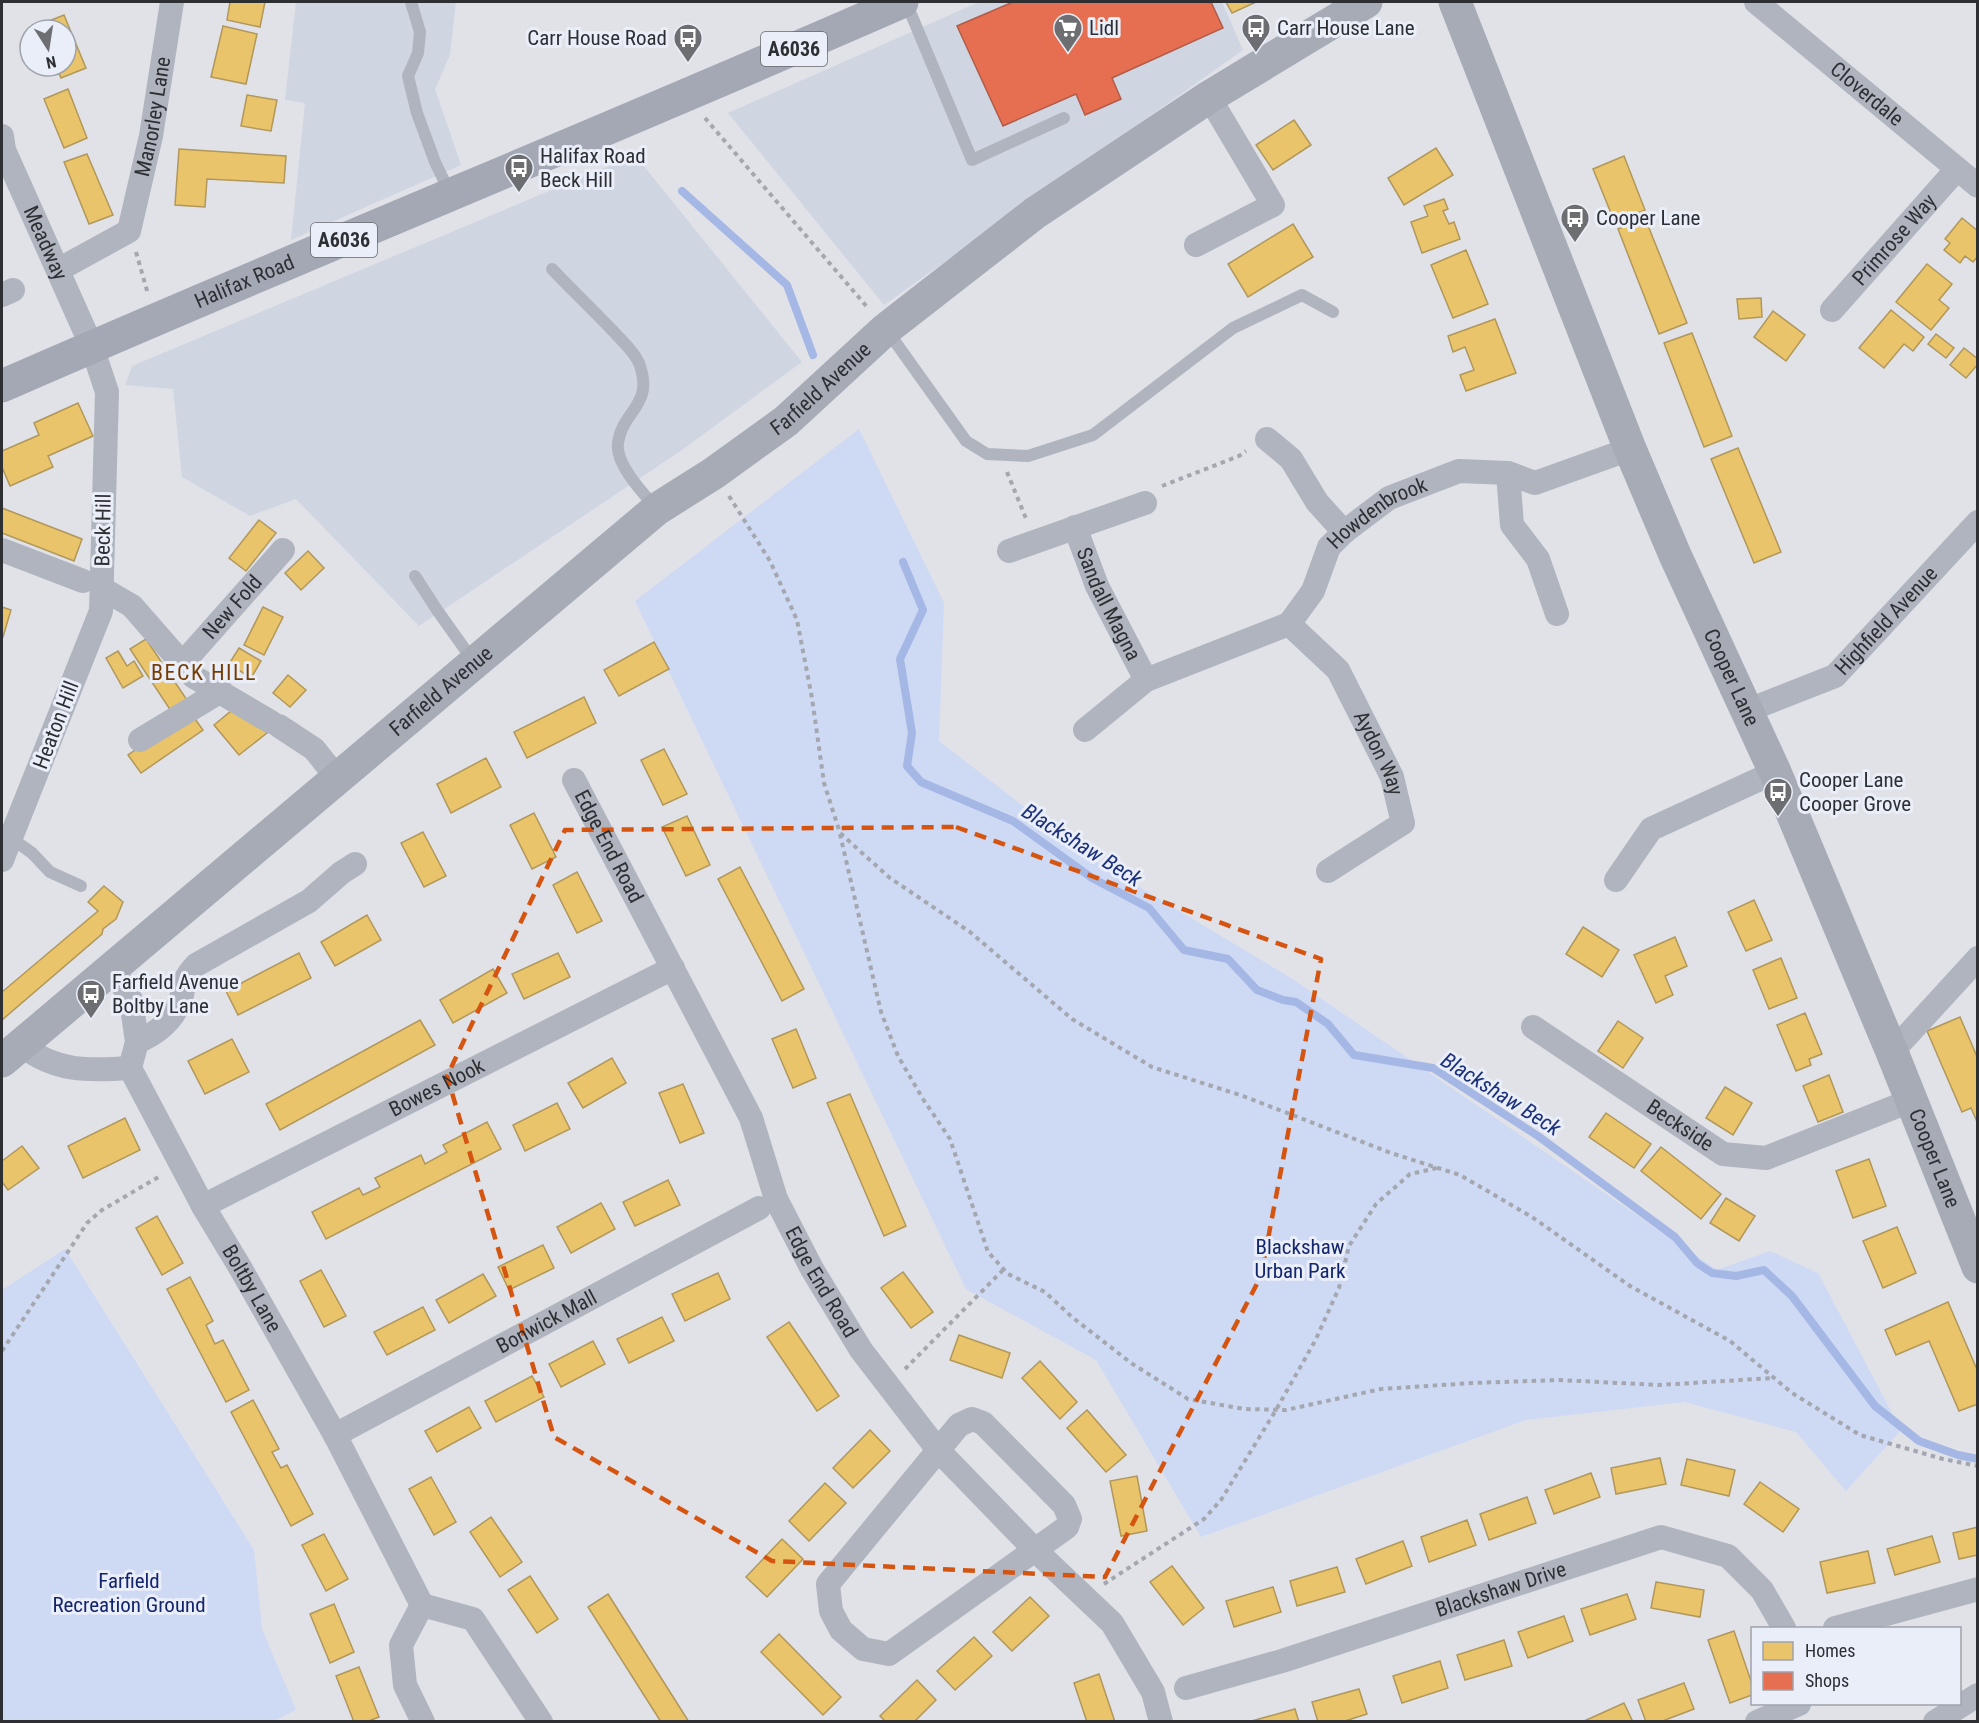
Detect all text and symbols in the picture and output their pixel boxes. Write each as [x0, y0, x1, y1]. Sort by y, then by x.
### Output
supermarket icon: Lidl [1052, 12, 1084, 54]
bus stop icon: Carr House Lane [1240, 12, 1272, 54]
place label: Lidl [1089, 16, 1119, 40]
place label: Carr House Lane [1277, 16, 1415, 40]
north arrow [18, 18, 78, 78]
bus stop icon: Carr House Road [672, 22, 704, 64]
place label: Carr House Road [527, 26, 667, 50]
road number: A6036 [761, 32, 827, 66]
text: N [44, 52, 58, 72]
street label: Manorley Lane [130, 55, 175, 179]
street label: Cloverdale [1826, 57, 1908, 131]
place label: Halifax Road Beck Hill [540, 144, 646, 192]
bus stop icon: Halifax Road Beck Hill [503, 152, 535, 194]
street label: Primrose Way [1848, 189, 1941, 290]
street label: Meadway [19, 202, 73, 284]
bus stop icon: Cooper Lane [1559, 202, 1591, 244]
place label: Cooper Lane [1596, 206, 1701, 230]
road number: A6036 [311, 223, 377, 257]
street label: Halifax Road [191, 250, 298, 313]
street label: Farfield Avenue [766, 337, 876, 440]
street label: Howdenbrook [1322, 472, 1431, 554]
street label: Beck Hill [90, 493, 116, 567]
street label: Sandall Magna [1072, 544, 1146, 665]
street label: Highfield Avenue [1830, 562, 1943, 680]
street label: New Fold [198, 570, 267, 644]
street label: Cooper Lane [1699, 625, 1764, 730]
street label: Farfield Avenue [385, 641, 497, 741]
district label: BECK HILL [151, 660, 257, 685]
street label: Heaton Hill [28, 678, 84, 772]
street label: Aydon Way [1349, 707, 1408, 798]
place label: Cooper Lane Cooper Grove [1799, 768, 1911, 816]
bus stop icon: Cooper Lane Cooper Grove [1762, 776, 1794, 818]
street label: Edge End Road [569, 786, 648, 907]
water label: Blackshaw Beck [1017, 798, 1147, 892]
place label: Farfield Avenue Boltby Lane [112, 970, 239, 1018]
bus stop icon: Farfield Avenue Boltby Lane [75, 978, 107, 1020]
water label: Blackshaw Beck [1436, 1047, 1566, 1141]
street label: Bowes Nook [385, 1053, 489, 1122]
street label: Beckside [1642, 1095, 1718, 1156]
street label: Cooper Lane [1904, 1105, 1965, 1211]
street label: Edge End Road [780, 1223, 863, 1342]
park label: Blackshaw Urban Park [1254, 1235, 1346, 1283]
street label: Boltby Lane [217, 1240, 286, 1337]
street label: Bonwick Mall [492, 1285, 601, 1358]
street label: Blackshaw Drive [1433, 1557, 1569, 1622]
park label: Farfield Recreation Ground [52, 1569, 206, 1617]
legend [1751, 1627, 1961, 1705]
text: Homes [1805, 1640, 1855, 1661]
text: Shops [1805, 1670, 1849, 1691]

